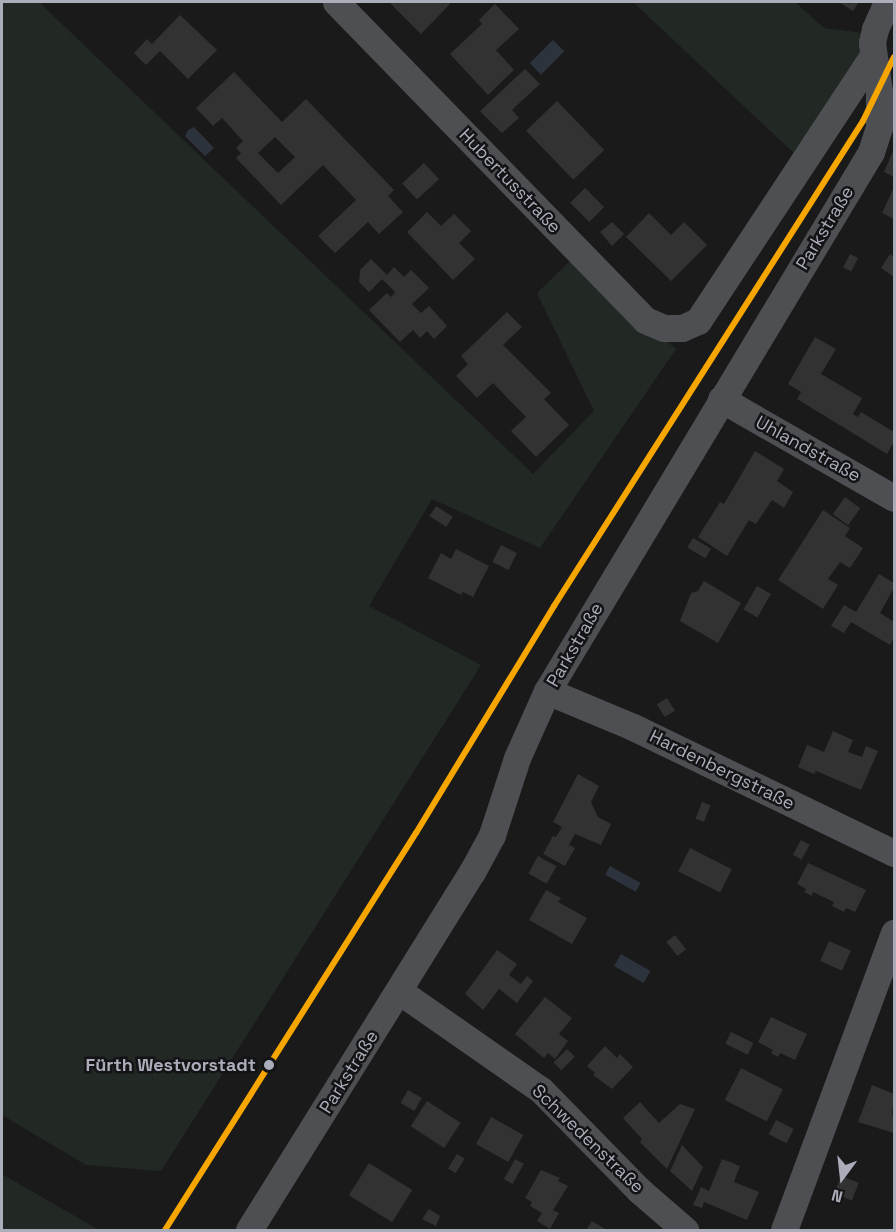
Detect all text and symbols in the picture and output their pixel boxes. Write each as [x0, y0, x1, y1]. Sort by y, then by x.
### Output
street label: Hubertusstraße [455, 124, 565, 238]
street label: Parkstraße [792, 182, 858, 274]
street label: Uhlandstraße [752, 411, 864, 487]
street label: Parkstraße [542, 599, 608, 691]
street label: Hardenbergstraße [646, 726, 798, 814]
street label: Parkstraße [315, 1027, 383, 1117]
place label: Fürth Westvorstadt [85, 1054, 256, 1076]
marker: Fürth Westvorstadt [260, 1056, 278, 1074]
street label: Schwedenstraße [528, 1080, 648, 1198]
north arrow [812, 1148, 872, 1208]
text: N [829, 1184, 845, 1207]

